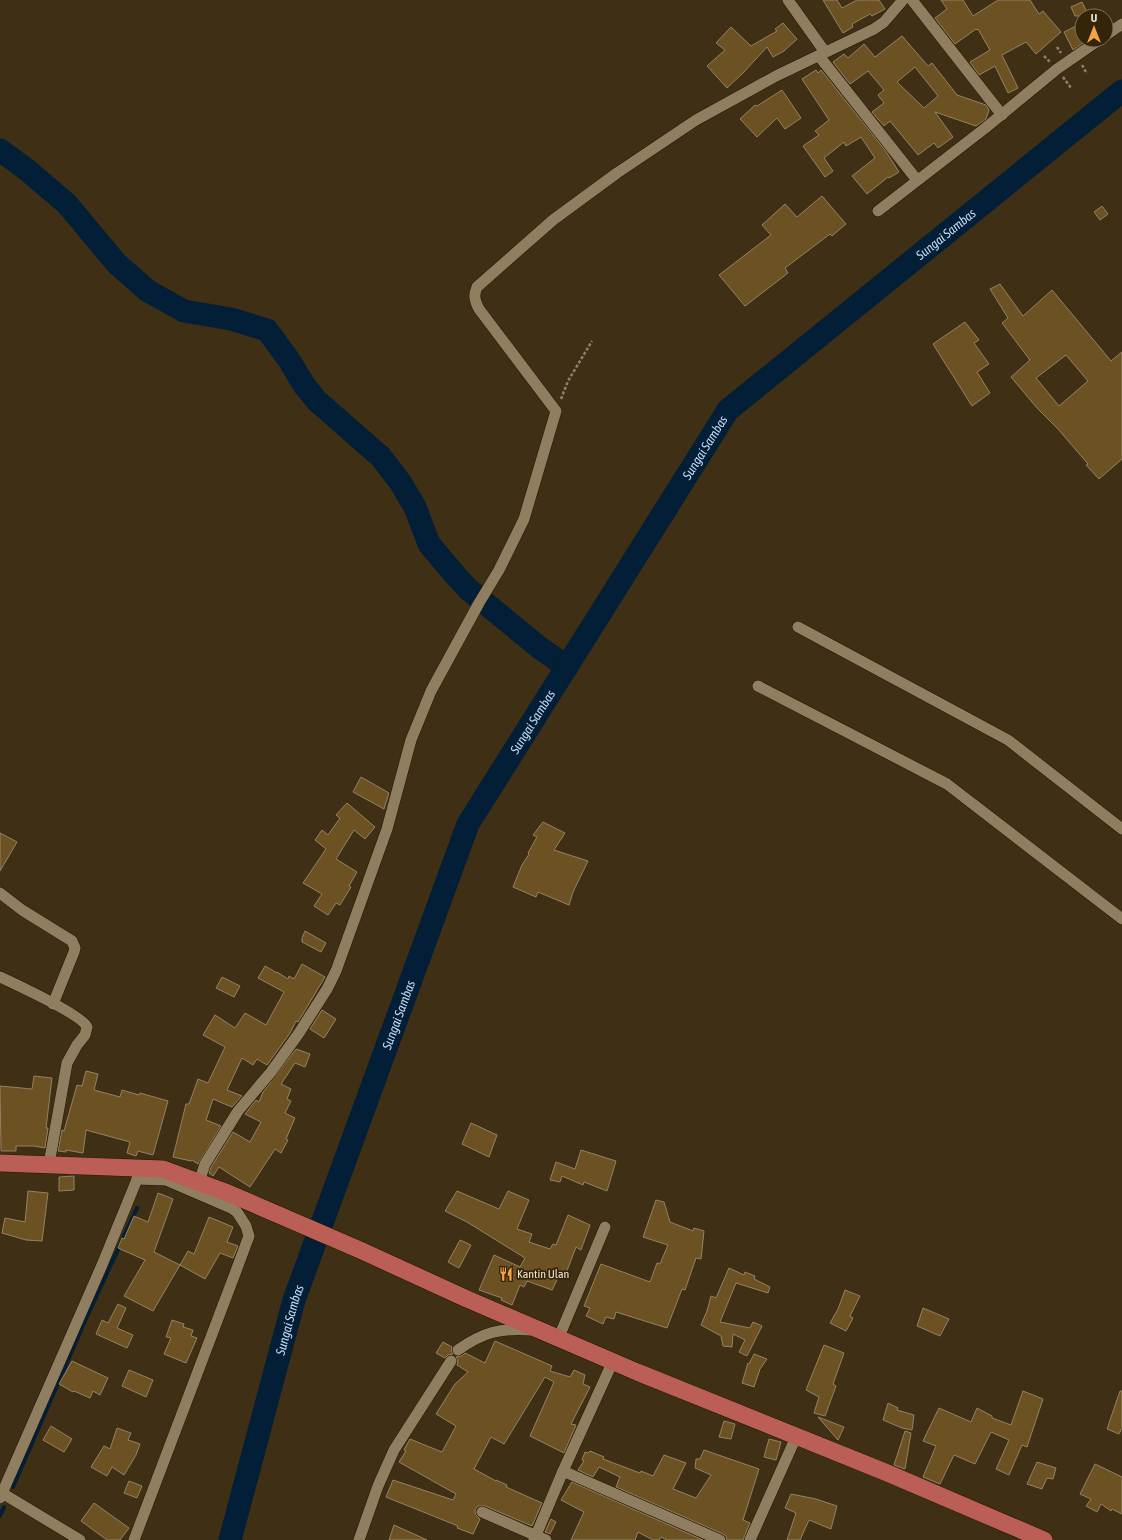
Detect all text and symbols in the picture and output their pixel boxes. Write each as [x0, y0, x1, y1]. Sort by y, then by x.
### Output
north arrow [1074, 8, 1114, 48]
text: U [1091, 12, 1097, 24]
water label: Sungai Sambas [912, 205, 979, 263]
water label: Sungai Sambas [678, 412, 730, 483]
water label: Sungai Sambas [506, 687, 558, 757]
water label: Sungai Sambas [378, 978, 418, 1052]
restaurant icon: Kantin Ulan [498, 1266, 514, 1282]
place label: Kantin Ulan [517, 1267, 569, 1281]
water label: Sungai Sambas [272, 1282, 307, 1358]

